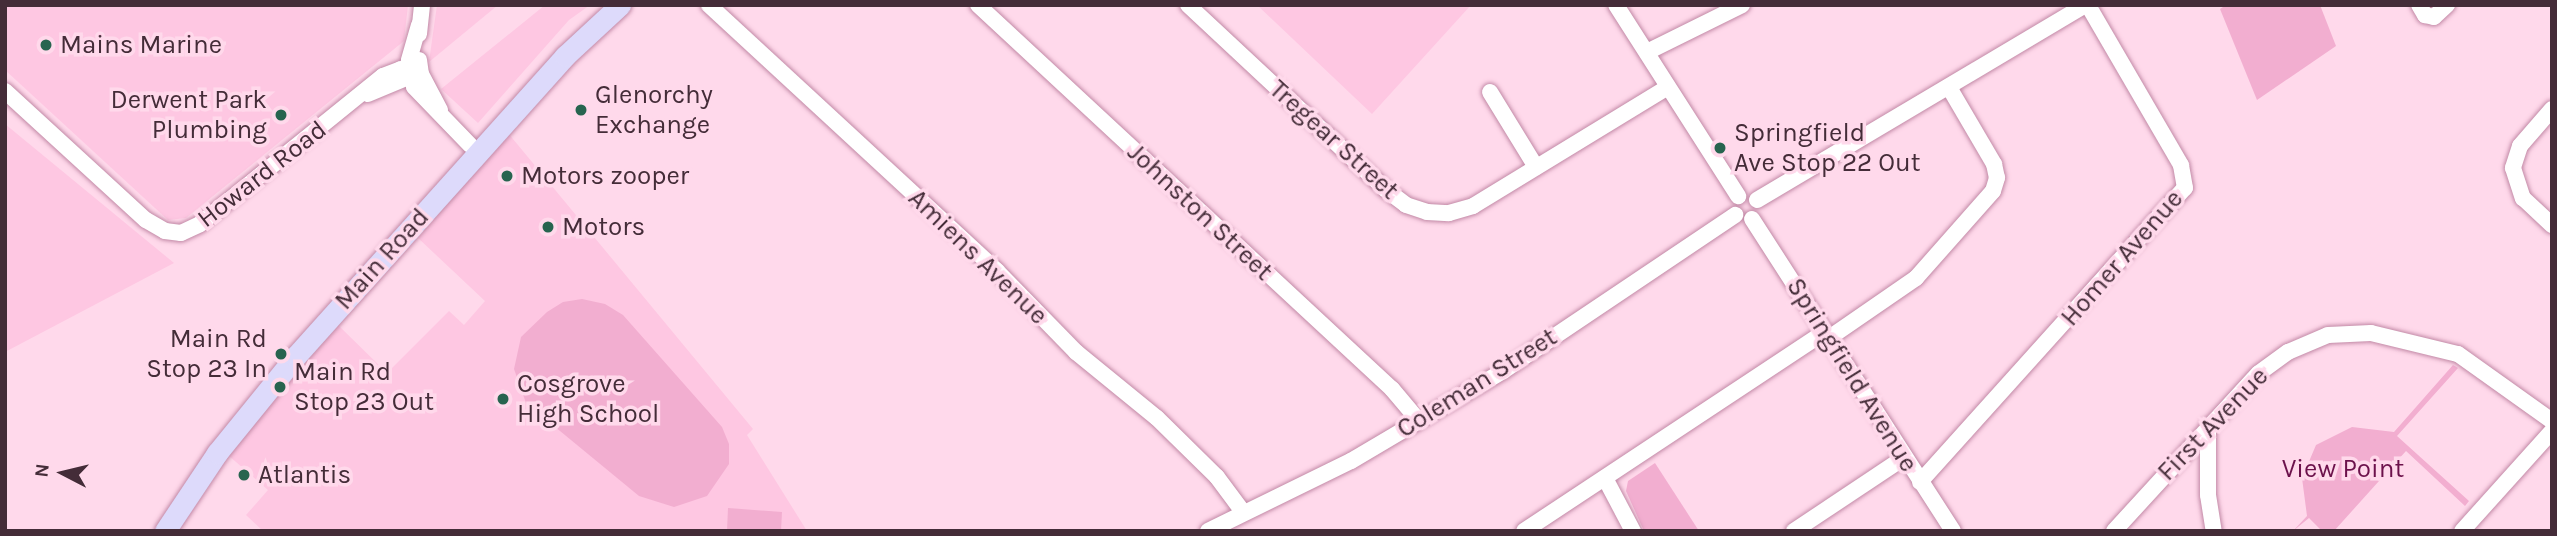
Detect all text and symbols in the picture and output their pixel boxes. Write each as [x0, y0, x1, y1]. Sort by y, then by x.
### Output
place label: Mains Marine [60, 29, 222, 61]
marker: Mains Marine [38, 37, 54, 53]
street label: Tregear Street [1263, 74, 1405, 206]
place label: Glenorchy Exchange [595, 79, 713, 140]
place label: Derwent Park Plumbing [111, 84, 267, 146]
marker: Glenorchy Exchange [573, 102, 589, 118]
marker: Derwent Park Plumbing [273, 107, 289, 123]
street label: Howard Road [191, 114, 333, 234]
place label: Springfield Ave Stop 22 Out [1734, 117, 1921, 178]
street label: Johnston Street [1121, 137, 1279, 287]
marker: Springfield Ave Stop 22 Out [1712, 140, 1728, 156]
place label: Motors zooper [521, 160, 689, 192]
marker: Motors zooper [499, 168, 515, 184]
street label: Amiens Avenue [902, 183, 1054, 331]
street label: Homer Avenue [2054, 183, 2190, 333]
street label: Main Road [328, 202, 436, 316]
place label: Motors [562, 211, 645, 243]
marker: Motors [540, 219, 556, 235]
street label: Springfield Avenue [1780, 272, 1924, 478]
street label: Coleman Street [1391, 321, 1563, 445]
place label: Main Rd Stop 23 In [146, 323, 267, 384]
marker: Main Rd Stop 23 In [273, 346, 289, 362]
place label: Main Rd Stop 23 Out [294, 356, 434, 418]
street label: First Avenue [2151, 361, 2275, 487]
place label: Cosgrove High School [517, 368, 659, 430]
marker: Main Rd Stop 23 Out [272, 379, 288, 395]
marker: Cosgrove High School [495, 391, 511, 407]
north arrow [28, 438, 98, 508]
park label: View Point [2282, 453, 2404, 485]
place label: Atlantis [258, 459, 351, 491]
text: N [30, 462, 54, 479]
marker: Atlantis [236, 467, 252, 483]

